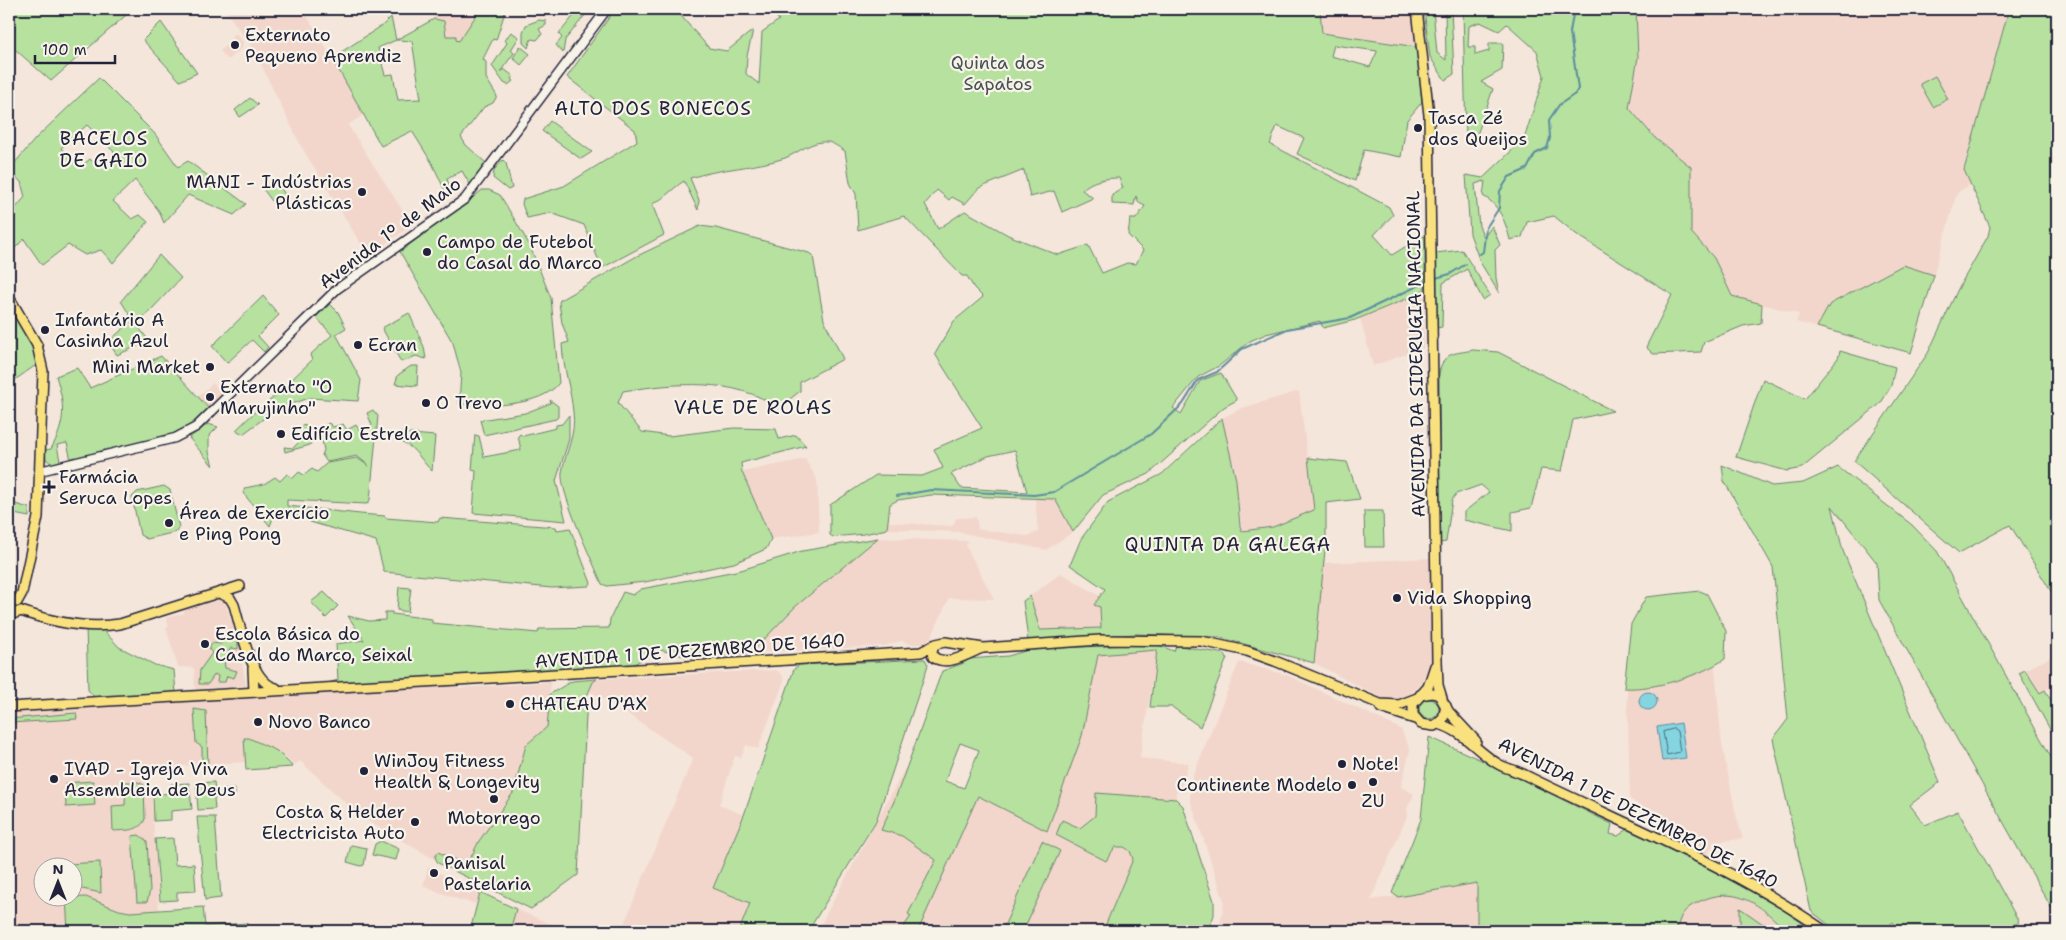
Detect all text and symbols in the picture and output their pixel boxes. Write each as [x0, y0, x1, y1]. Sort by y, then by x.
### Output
place label: Externato Pequeno Aprendiz [245, 23, 402, 68]
scale bar [35, 32, 115, 64]
marker: Externato Pequeno Aprendiz [229, 39, 241, 51]
text: 100 m [42, 40, 87, 60]
park label: Quinta dos Sapatos [951, 51, 1045, 96]
district label: ALTO DOS BONECOS [554, 96, 752, 121]
place label: Tasca Zé dos Queijos [1428, 106, 1528, 151]
marker: Tasca Zé dos Queijos [1412, 122, 1424, 134]
district label: BACELOS DE GAIO [60, 126, 149, 173]
place label: MANI - Indústrias Plásticas [186, 170, 352, 215]
street label: Avenida 1º de Maio [314, 172, 466, 294]
marker: MANI - Indústrias Plásticas [356, 186, 368, 198]
street label: AVENIDA DA SIDERUGIA NACIONAL [1401, 190, 1431, 517]
place label: Campo de Futebol do Casal do Marco [437, 230, 602, 275]
marker: Campo de Futebol do Casal do Marco [421, 246, 433, 258]
place label: Infantário A Casinha Azul [55, 308, 169, 353]
marker: Infantário A Casinha Azul [39, 324, 51, 336]
place label: Ecran [368, 333, 417, 357]
marker: Ecran [352, 339, 364, 351]
place label: Mini Market [92, 355, 200, 379]
marker: Mini Market [204, 361, 216, 373]
place label: Externato "O Marujinho" [220, 375, 332, 420]
marker: Externato "O Marujinho" [204, 391, 216, 403]
place label: O Trevo [436, 391, 502, 415]
district label: VALE DE ROLAS [674, 395, 832, 420]
marker: O Trevo [420, 397, 432, 409]
place label: Edifício Estrela [291, 422, 420, 446]
marker: Edifício Estrela [275, 428, 287, 440]
place label: Farmácia Seruca Lopes [59, 465, 172, 510]
marker: Farmácia Seruca Lopes [43, 481, 55, 493]
place label: Área de Exercício e Ping Pong [179, 501, 330, 546]
marker: Área de Exercício e Ping Pong [163, 517, 175, 529]
district label: QUINTA DA GALEGA [1125, 532, 1331, 557]
place label: Vida Shopping [1407, 586, 1531, 610]
marker: Vida Shopping [1391, 592, 1403, 604]
place label: Escola Básica do Casal do Marco, Seixal [215, 622, 413, 667]
street label: AVENIDA 1 DE DEZEMBRO DE 1640 [534, 628, 846, 674]
marker: Escola Básica do Casal do Marco, Seixal [199, 638, 211, 650]
place label: CHATEAU D'AX [520, 692, 647, 716]
marker: CHATEAU D'AX [504, 698, 516, 710]
place label: Novo Banco [268, 710, 371, 734]
marker: Novo Banco [252, 716, 264, 728]
street label: AVENIDA 1 DE DEZEMBRO DE 1640 [1494, 732, 1782, 894]
place label: WinJoy Fitness Health & Longevity [374, 749, 540, 794]
place label: Note! [1352, 752, 1399, 776]
place label: IVAD - Igreja Viva Assembleia de Deus [64, 757, 236, 802]
marker: Note! [1336, 758, 1348, 770]
marker: WinJoy Fitness Health & Longevity [358, 765, 370, 777]
marker: IVAD - Igreja Viva Assembleia de Deus [48, 773, 60, 785]
place label: Continente Modelo [1176, 773, 1342, 797]
marker: ZU [1367, 776, 1379, 788]
marker: Continente Modelo [1346, 779, 1358, 791]
place label: ZU [1362, 789, 1384, 813]
marker: Motorrego [488, 793, 500, 805]
place label: Costa & Helder Electricista Auto [262, 800, 405, 845]
place label: Motorrego [447, 806, 541, 830]
marker: Costa & Helder Electricista Auto [409, 816, 421, 828]
place label: Panisal Pastelaria [444, 851, 531, 896]
north arrow [32, 858, 82, 908]
text: N [52, 860, 64, 878]
marker: Panisal Pastelaria [428, 867, 440, 879]

